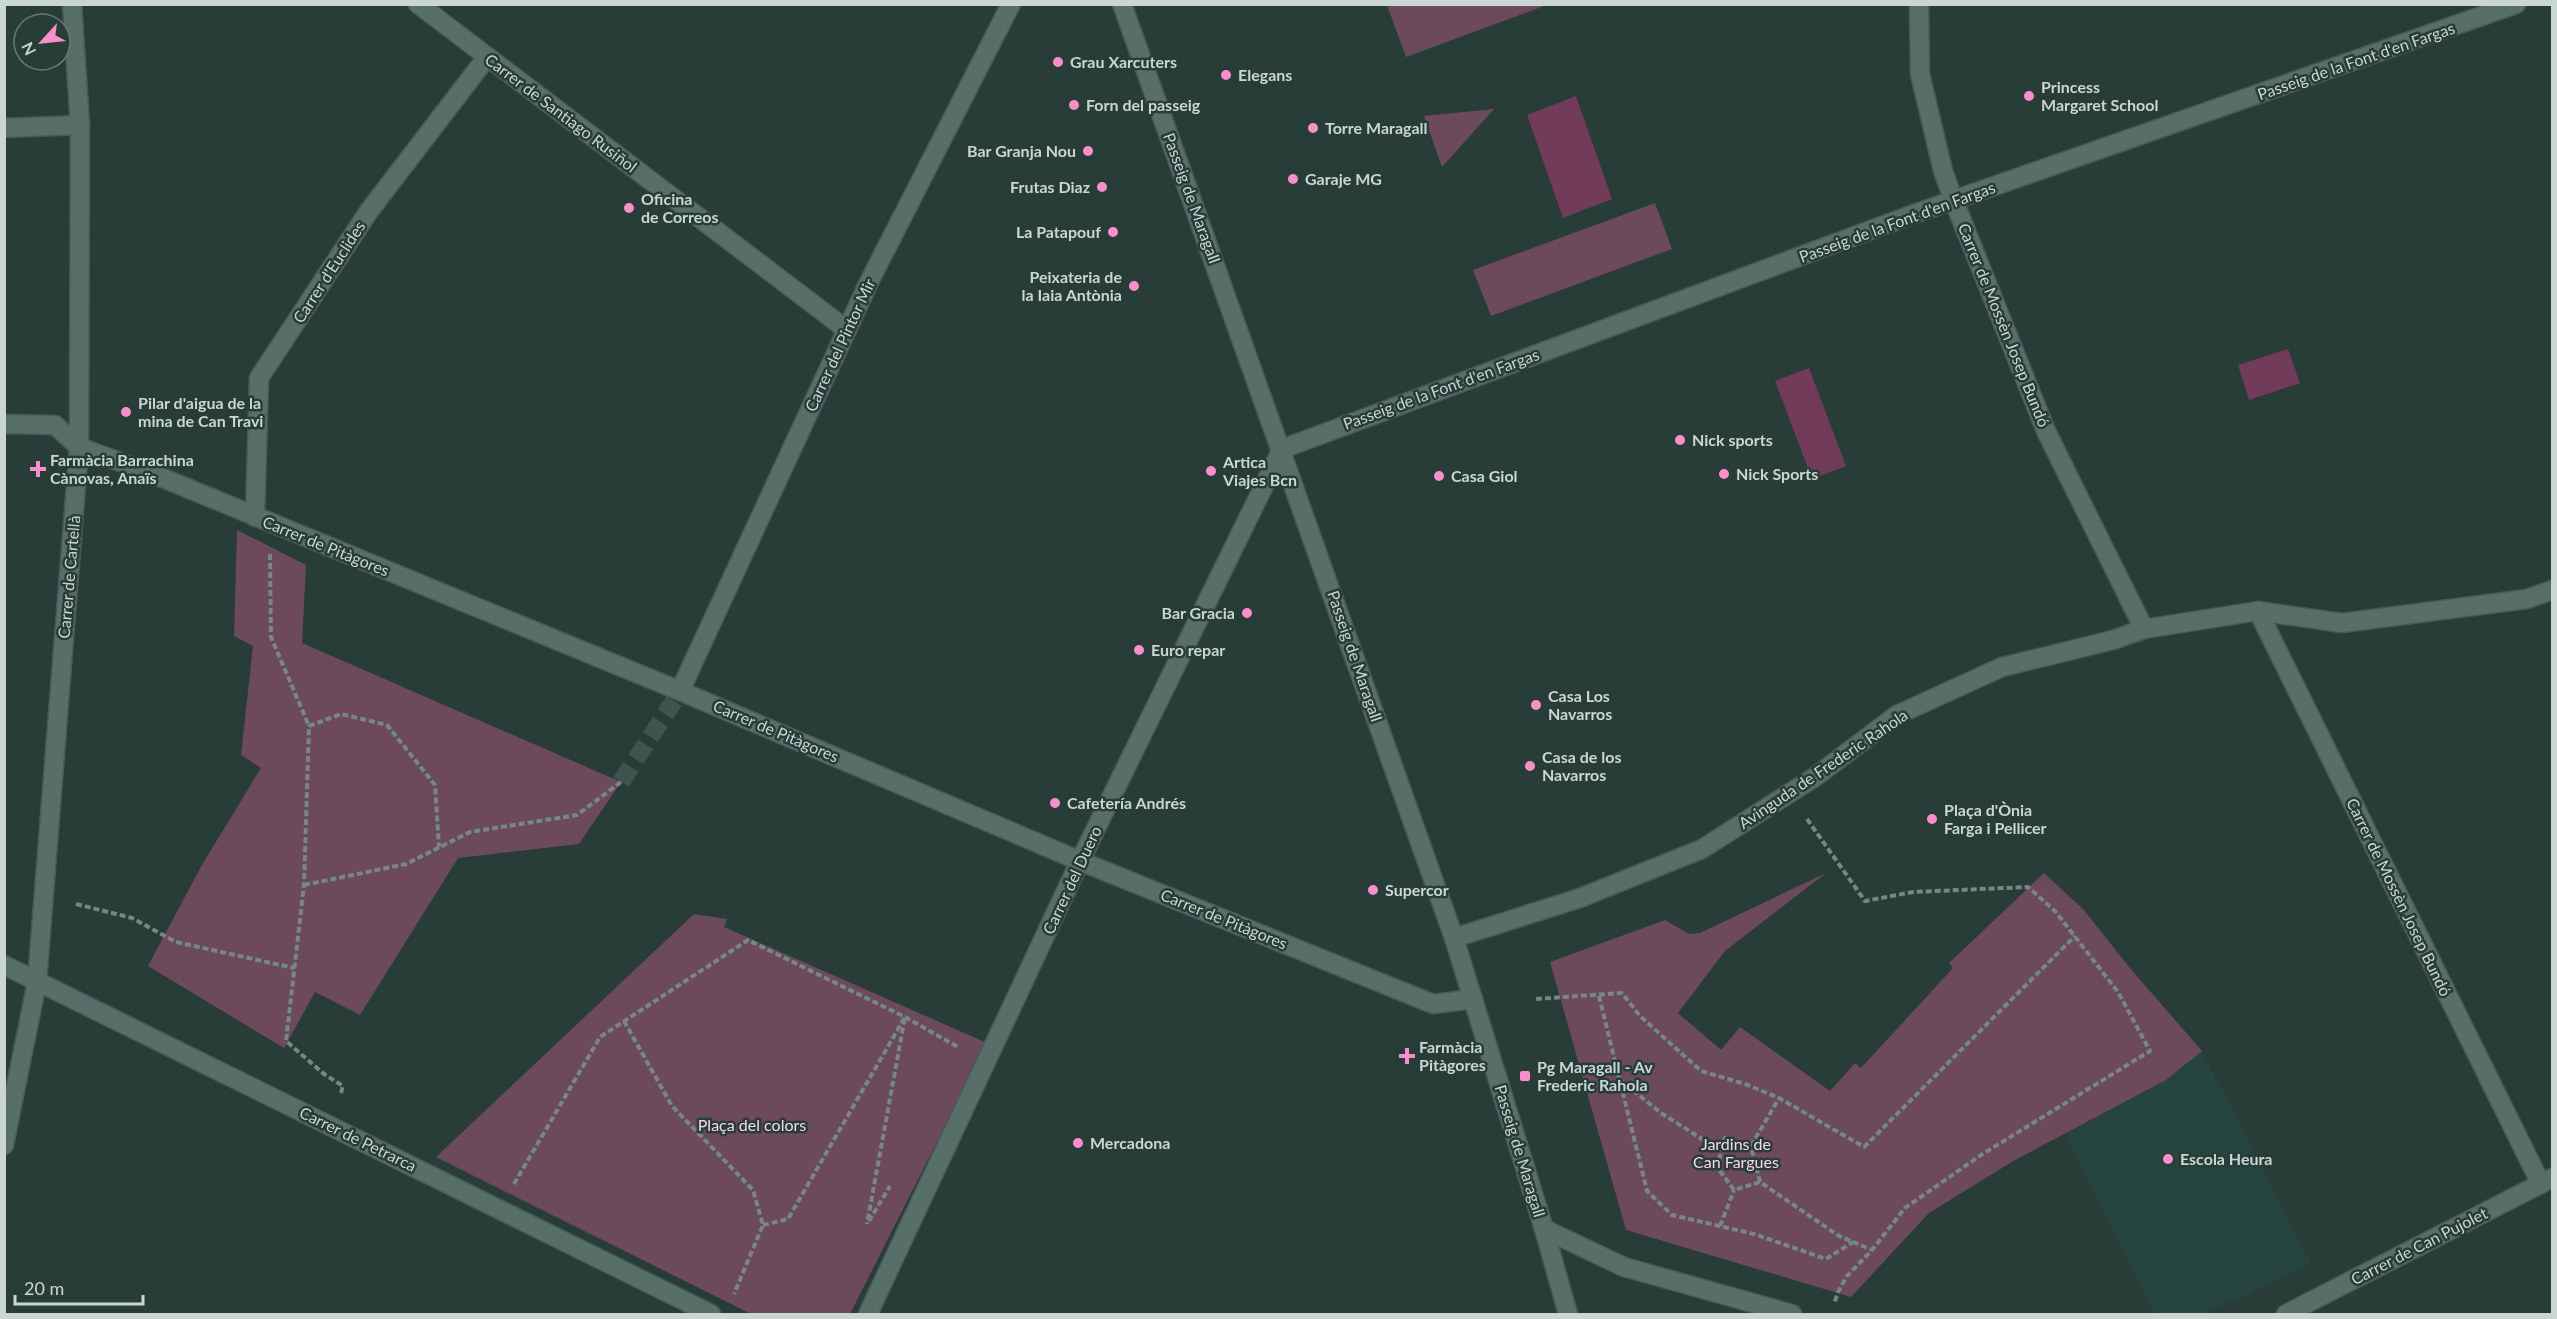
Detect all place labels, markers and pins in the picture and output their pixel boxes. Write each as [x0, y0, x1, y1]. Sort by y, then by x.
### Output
place label: Grau Xarcuters [1070, 52, 1177, 71]
marker: Grau Xarcuters [1051, 55, 1065, 69]
place label: Elegans [1238, 65, 1292, 84]
marker: Elegans [1219, 68, 1233, 82]
place label: Princess Margaret School [2041, 77, 2158, 114]
marker: Princess Margaret School [2022, 89, 2036, 103]
place label: Forn del passeig [1086, 95, 1201, 114]
marker: Forn del passeig [1067, 98, 1081, 112]
place label: Torre Maragall [1325, 118, 1428, 137]
marker: Torre Maragall [1306, 121, 1320, 135]
place label: Bar Granja Nou [967, 141, 1076, 160]
marker: Bar Granja Nou [1081, 144, 1095, 158]
place label: Garaje MG [1305, 169, 1382, 188]
marker: Garaje MG [1286, 172, 1300, 186]
place label: Frutas Diaz [1010, 177, 1090, 196]
marker: Frutas Diaz [1095, 180, 1109, 194]
place label: Oficina de Correos [641, 189, 719, 226]
marker: Oficina de Correos [622, 201, 636, 215]
place label: La Patapouf [1016, 222, 1101, 241]
marker: La Patapouf [1106, 225, 1120, 239]
place label: Peixateria de la Iaia Antònia [1022, 267, 1122, 304]
marker: Peixateria de la Iaia Antònia [1127, 279, 1141, 293]
place label: Pilar d'aigua de la mina de Can Travi [138, 393, 263, 430]
marker: Pilar d'aigua de la mina de Can Travi [119, 405, 133, 419]
place label: Nick sports [1692, 430, 1773, 449]
marker: Nick sports [1673, 433, 1687, 447]
place label: Farmàcia Barrachina Cànovas, Anaïs [50, 450, 194, 487]
place label: Artica Viajes Bcn [1222, 452, 1297, 489]
marker: Farmàcia Barrachina Cànovas, Anaïs [31, 462, 45, 476]
marker: Artica Viajes Bcn [1204, 464, 1218, 478]
place label: Nick Sports [1736, 464, 1818, 483]
place label: Casa Giol [1451, 466, 1518, 485]
marker: Nick Sports [1717, 467, 1731, 481]
marker: Casa Giol [1432, 469, 1446, 483]
place label: Bar Gracia [1162, 603, 1235, 622]
marker: Bar Gracia [1240, 606, 1254, 620]
place label: Euro repar [1151, 640, 1225, 659]
marker: Euro repar [1132, 643, 1146, 657]
place label: Casa Los Navarros [1548, 686, 1612, 723]
marker: Casa Los Navarros [1529, 698, 1543, 712]
place label: Casa de los Navarros [1542, 747, 1621, 784]
marker: Casa de los Navarros [1523, 759, 1537, 773]
place label: Cafetería Andrés [1067, 793, 1186, 812]
marker: Cafetería Andrés [1048, 796, 1062, 810]
place label: Plaça d'Ònia Farga i Pellicer [1944, 800, 2047, 837]
marker: Plaça d'Ònia Farga i Pellicer [1925, 812, 1939, 826]
place label: Supercor [1385, 880, 1449, 899]
marker: Supercor [1366, 883, 1380, 897]
place label: Farmàcia Pitàgores [1419, 1037, 1486, 1074]
marker: Farmàcia Pitàgores [1400, 1049, 1414, 1063]
place label: Pg Maragall - Av Frederic Rahola [1537, 1057, 1653, 1094]
marker: Pg Maragall - Av Frederic Rahola [1518, 1069, 1532, 1083]
place label: Mercadona [1090, 1133, 1170, 1152]
marker: Mercadona [1071, 1136, 1085, 1150]
place label: Escola Heura [2180, 1149, 2273, 1168]
marker: Escola Heura [2161, 1152, 2175, 1166]

